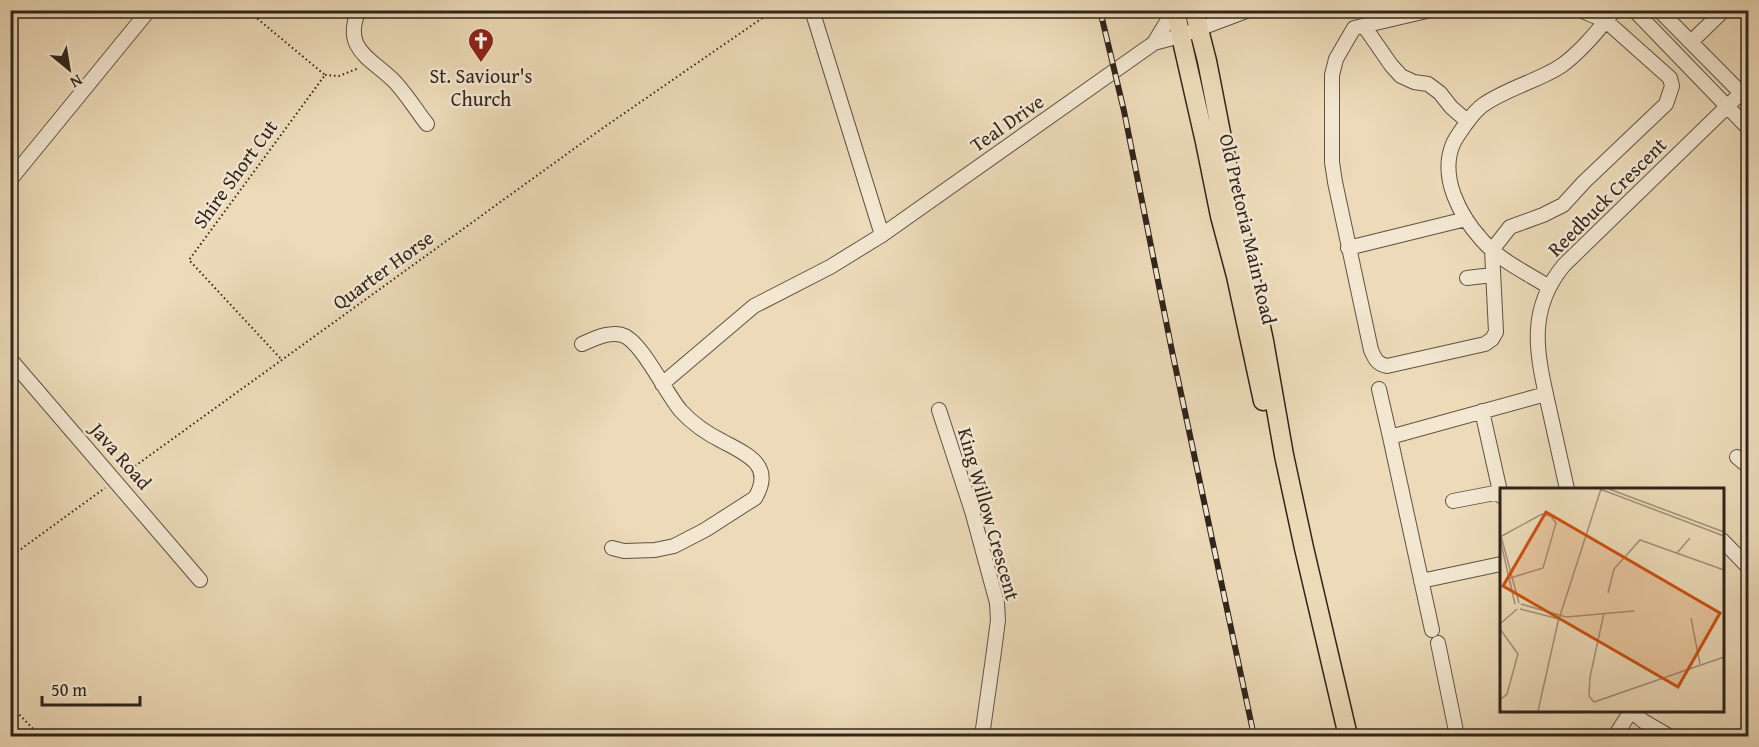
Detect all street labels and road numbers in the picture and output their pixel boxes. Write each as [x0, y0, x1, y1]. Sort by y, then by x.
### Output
street label: Teal Drive [964, 87, 1050, 159]
street label: Shire Short Cut [185, 113, 284, 234]
street label: Old Pretoria Main Road [1212, 131, 1285, 327]
street label: Reedbuck Crescent [1541, 131, 1673, 263]
street label: Quarter Horse [326, 223, 439, 316]
street label: Java Road [82, 413, 159, 496]
street label: King Willow Crescent [951, 424, 1028, 603]

